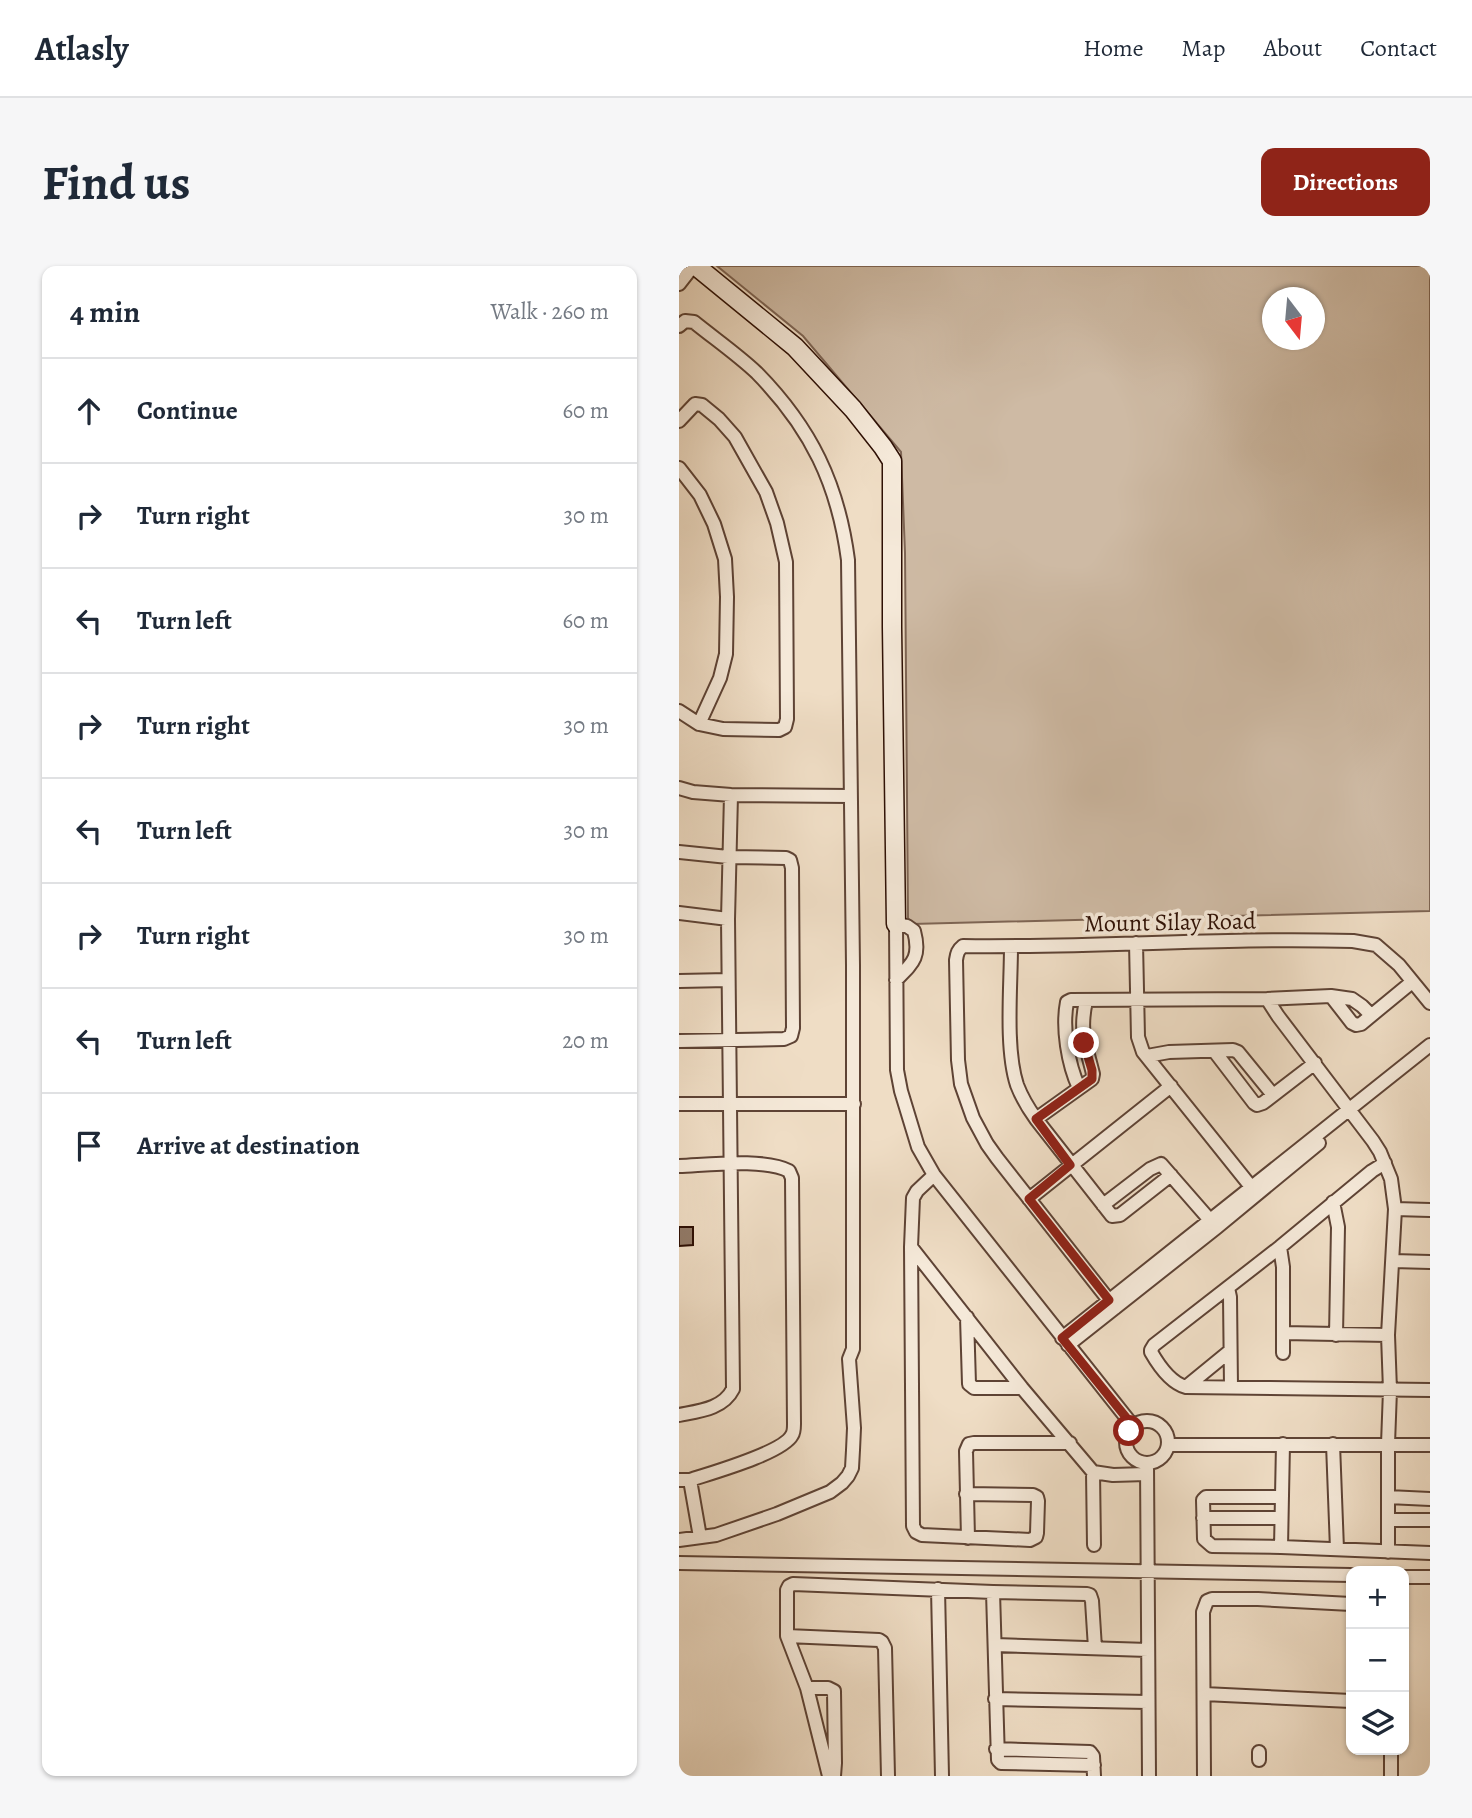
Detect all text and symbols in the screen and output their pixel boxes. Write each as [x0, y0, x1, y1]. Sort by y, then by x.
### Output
text: Atlasly [35, 26, 129, 71]
text: Home [1083, 32, 1144, 64]
text: Map [1182, 32, 1226, 64]
text: About [1264, 32, 1322, 64]
text: Contact [1360, 32, 1437, 64]
button: Directions [1261, 148, 1430, 216]
text: Find us [42, 149, 190, 216]
north arrow [1262, 287, 1325, 350]
text: 4 min [70, 292, 140, 332]
text: Walk · 260 m [490, 296, 609, 327]
icon: ahead [70, 392, 108, 430]
text: Continue [137, 393, 238, 428]
text: 60 m [562, 395, 609, 426]
icon: right [70, 497, 108, 535]
text: Turn right [137, 498, 250, 533]
text: 30 m [563, 500, 609, 531]
icon: left [70, 602, 108, 640]
text: Turn left [137, 603, 232, 638]
text: 60 m [562, 605, 609, 636]
icon: right [70, 707, 108, 745]
text: Turn right [137, 708, 250, 743]
text: 30 m [563, 710, 609, 741]
icon: left [70, 812, 108, 850]
text: Turn left [137, 813, 232, 848]
text: 30 m [563, 815, 609, 846]
street label: Mount Silay Road [1084, 905, 1256, 939]
icon: right [70, 917, 108, 955]
text: Turn right [137, 918, 250, 953]
text: 30 m [563, 920, 609, 951]
icon: left [70, 1022, 108, 1060]
text: Turn left [137, 1023, 232, 1058]
text: 20 m [562, 1025, 609, 1056]
route end [1068, 1027, 1099, 1058]
icon: arrive [70, 1127, 108, 1165]
text: Arrive at destination [137, 1128, 360, 1163]
route start [1113, 1415, 1144, 1446]
map controls [1346, 1566, 1409, 1755]
button: + [1346, 1566, 1409, 1629]
button: − [1346, 1629, 1409, 1692]
button: layers [1346, 1692, 1409, 1755]

